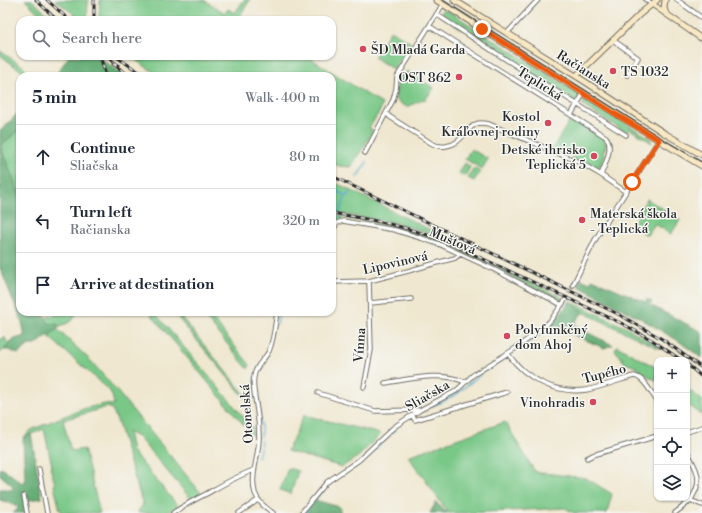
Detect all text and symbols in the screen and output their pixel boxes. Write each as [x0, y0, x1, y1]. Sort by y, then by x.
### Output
search box [16, 16, 336, 60]
route end [473, 20, 491, 38]
icon: search [30, 27, 52, 49]
text: Search here [62, 29, 142, 48]
place label: ŠD Mladá Garda [371, 41, 466, 58]
marker: ŠD Mladá Garda [358, 44, 368, 54]
street label: Račianska [554, 47, 614, 93]
street label: Teplická [514, 64, 565, 104]
place label: TS 1032 [621, 64, 669, 80]
marker: TS 1032 [608, 66, 618, 76]
place label: OST 862 [398, 70, 451, 86]
marker: OST 862 [454, 72, 464, 82]
text: 5 min [32, 87, 77, 109]
text: Walk · 400 m [245, 90, 320, 106]
place label: Kostol Kráľovnej rodiny [441, 109, 541, 140]
marker: Kostol Kráľovnej rodiny [543, 118, 553, 128]
text: Continue [70, 139, 135, 158]
place label: Detské ihrisko Teplická 5 [501, 142, 586, 173]
icon: ahead [32, 146, 54, 168]
text: 80 m [289, 149, 320, 165]
marker: Detské ihrisko Teplická 5 [589, 151, 599, 161]
text: Sliačska [70, 158, 118, 174]
route start [623, 173, 641, 191]
text: Turn left [70, 203, 132, 222]
place label: Materská škola - Teplická [590, 206, 677, 237]
icon: left [32, 210, 54, 232]
text: 320 m [283, 213, 320, 229]
marker: Materská škola - Teplická [577, 215, 587, 225]
text: Račianska [70, 222, 131, 238]
street label: Muštová [427, 224, 479, 258]
street label: Lipovinová [361, 248, 430, 278]
icon: arrive [32, 274, 54, 296]
text: Arrive at destination [70, 275, 214, 294]
place label: Polyfunkčný dom Ahoj [515, 322, 588, 353]
street label: Vínna [351, 327, 369, 364]
marker: Polyfunkčný dom Ahoj [502, 331, 512, 341]
map controls [654, 357, 690, 501]
button: + [654, 357, 690, 393]
street label: Tupého [581, 360, 628, 387]
street label: Sliačska [403, 377, 453, 415]
street label: Otonelská [237, 383, 257, 444]
button: − [654, 393, 690, 429]
place label: Vinohradis [519, 395, 585, 411]
marker: Vinohradis [588, 397, 598, 407]
button: locate [654, 429, 690, 465]
button: layers [654, 465, 690, 501]

